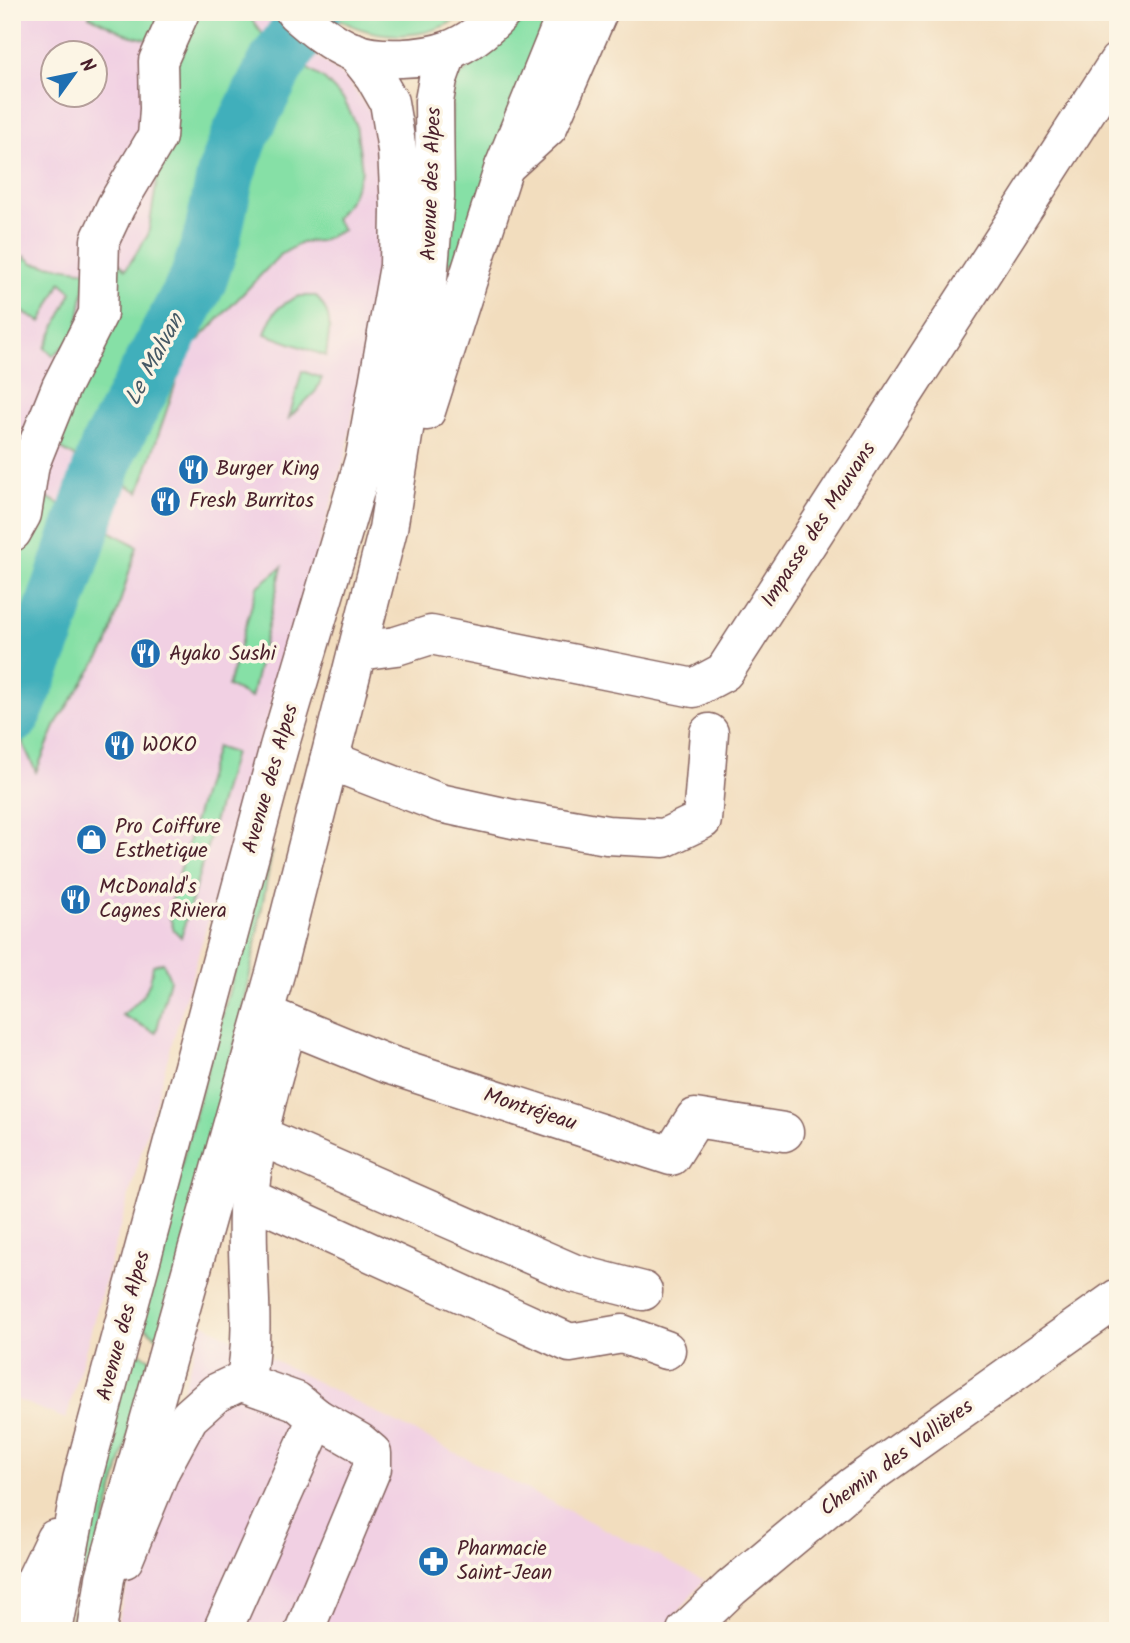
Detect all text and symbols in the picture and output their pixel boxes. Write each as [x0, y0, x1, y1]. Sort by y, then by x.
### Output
north arrow [38, 38, 108, 108]
text: N [71, 53, 102, 79]
street label: Avenue des Alpes [413, 106, 451, 261]
water label: Le Malvan [116, 306, 195, 412]
street label: Impasse des Mauvans [753, 436, 885, 614]
restaurant icon: Burger King [176, 452, 210, 486]
place label: Burger King [216, 453, 320, 486]
restaurant icon: Fresh Burritos [149, 484, 183, 518]
place label: Fresh Burritos [189, 485, 314, 518]
restaurant icon: Ayako Sushi [129, 637, 163, 671]
place label: Ayako Sushi [169, 638, 277, 671]
street label: Avenue des Alpes [234, 700, 308, 858]
restaurant icon: WOKO [102, 728, 136, 762]
place label: WOKO [142, 729, 197, 762]
place label: Pro Coiffure Esthetique [115, 811, 221, 868]
shop icon: Pro Coiffure Esthetique [75, 822, 109, 856]
place label: McDonald's Cagnes Riviera [99, 871, 227, 928]
restaurant icon: McDonald's Cagnes Riviera [59, 882, 93, 916]
street label: Montréjeau [479, 1079, 581, 1141]
street label: Avenue des Alpes [88, 1247, 160, 1405]
street label: Chemin des Vallières [813, 1391, 981, 1525]
place label: Pharmacie Saint-Jean [457, 1533, 552, 1590]
pharmacy icon: Pharmacie Saint-Jean [417, 1544, 451, 1578]

